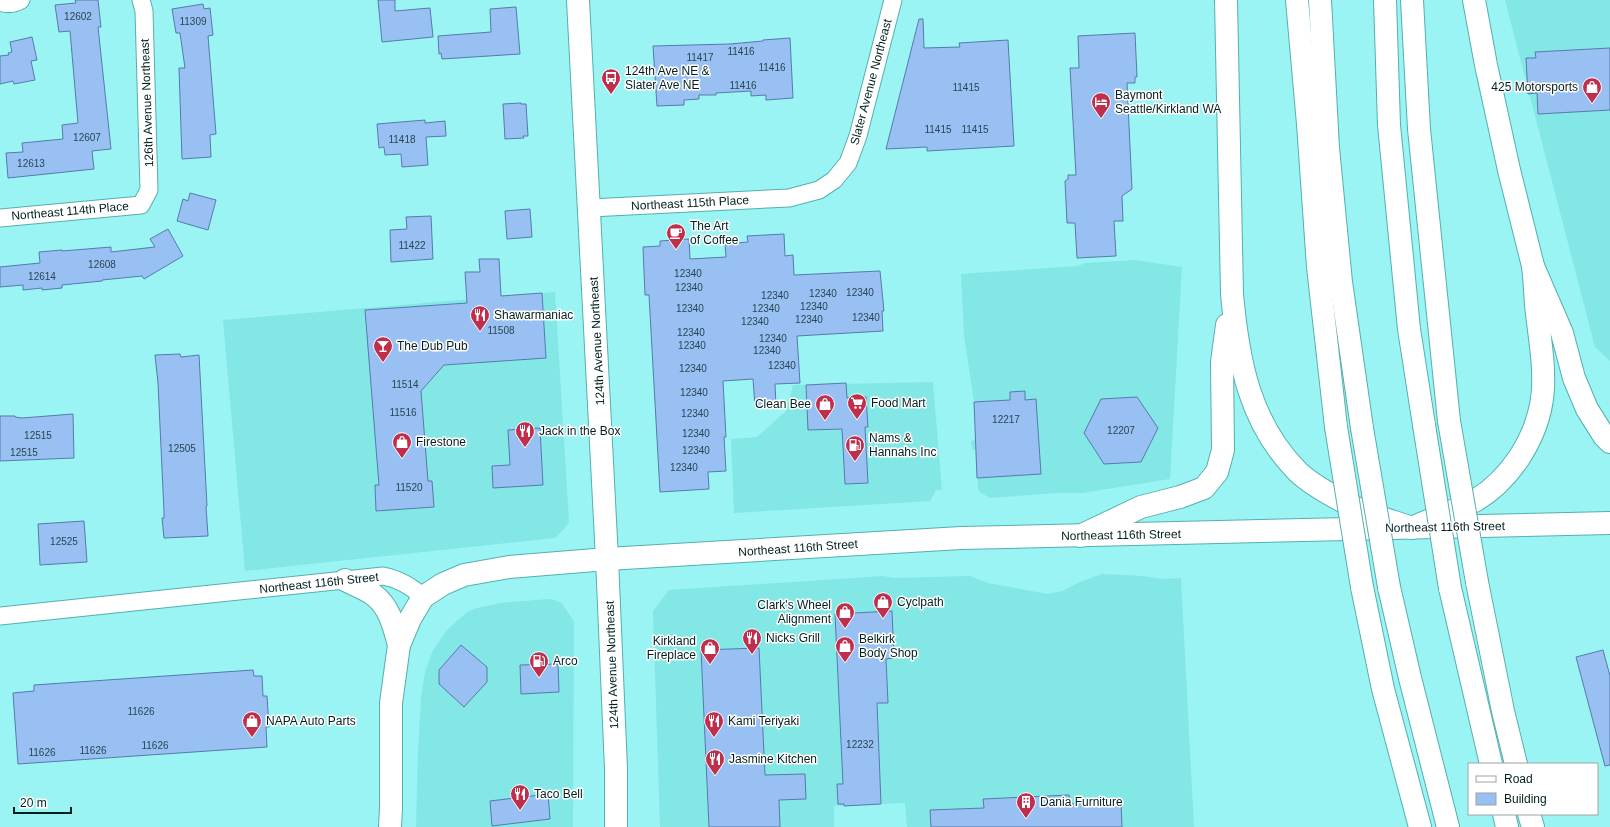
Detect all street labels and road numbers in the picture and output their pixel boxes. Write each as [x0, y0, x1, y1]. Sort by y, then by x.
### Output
street label: Slater Avenue Northeast [847, 17, 895, 147]
street label: 126th Avenue Northeast [138, 38, 156, 167]
street label: Northeast 115th Place [631, 193, 750, 213]
street label: Northeast 114th Place [11, 199, 130, 223]
street label: 124th Avenue Northeast [587, 276, 607, 406]
street label: Northeast 116th Street [1385, 519, 1506, 535]
street label: Northeast 116th Street [1061, 527, 1182, 543]
street label: Northeast 116th Street [738, 537, 859, 559]
street label: Northeast 116th Street [259, 570, 380, 596]
street label: 124th Avenue Northeast [603, 600, 621, 729]

